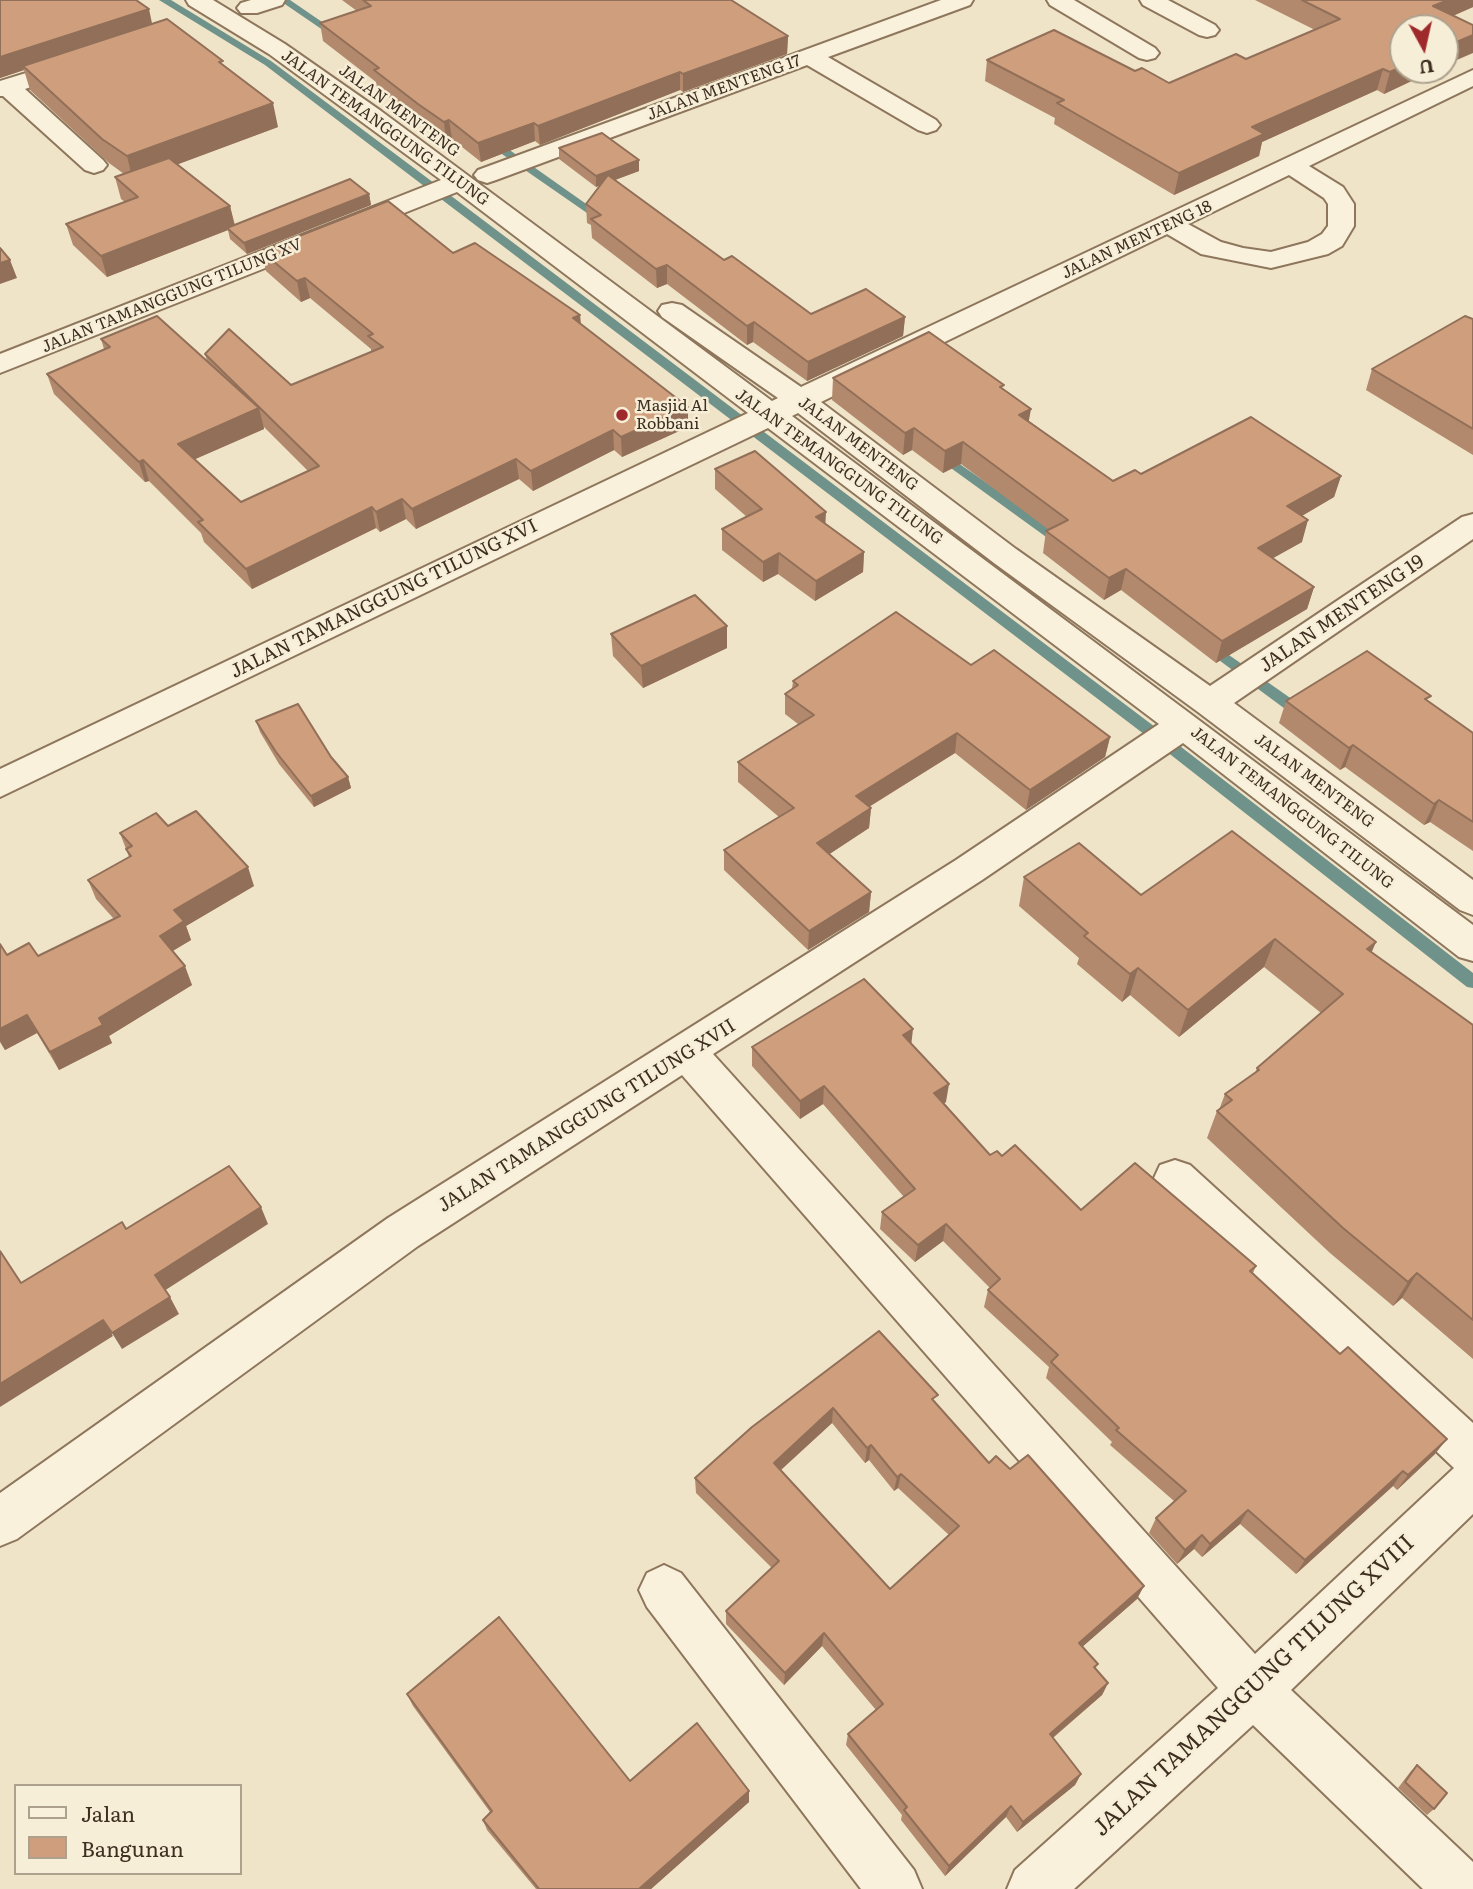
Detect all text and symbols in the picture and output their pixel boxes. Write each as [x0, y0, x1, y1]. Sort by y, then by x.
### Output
north arrow [1389, 14, 1459, 84]
street label: JALAN TEMANGGUNG TILUNG [277, 46, 493, 210]
street label: JALAN MENTENG 17 [644, 51, 804, 125]
text: U [1417, 53, 1436, 83]
street label: JALAN MENTENG [335, 61, 463, 161]
street label: JALAN MENTENG 18 [1059, 197, 1215, 283]
street label: JALAN TAMANGGUNG TILUNG XV [39, 235, 305, 357]
street label: JALAN TEMANGGUNG TILUNG [731, 385, 947, 549]
street label: JALAN MENTENG [794, 393, 922, 495]
place label: Masjid Al Robbani [636, 396, 708, 434]
marker: Masjid Al Robbani [614, 407, 630, 423]
street label: JALAN TAMANGGUNG TILUNG XVI [227, 515, 541, 683]
street label: JALAN MENTENG 19 [1255, 550, 1429, 678]
street label: JALAN TEMANGGUNG TILUNG [1187, 723, 1397, 893]
street label: JALAN MENTENG [1250, 730, 1378, 832]
street label: JALAN TAMANGGUNG TILUNG XVII [434, 1015, 740, 1217]
street label: JALAN TAMANGGUNG TILUNG XVIII [1088, 1530, 1420, 1842]
legend [14, 1784, 242, 1875]
text: Jalan [81, 1797, 135, 1828]
text: Bangunan [81, 1832, 184, 1863]

